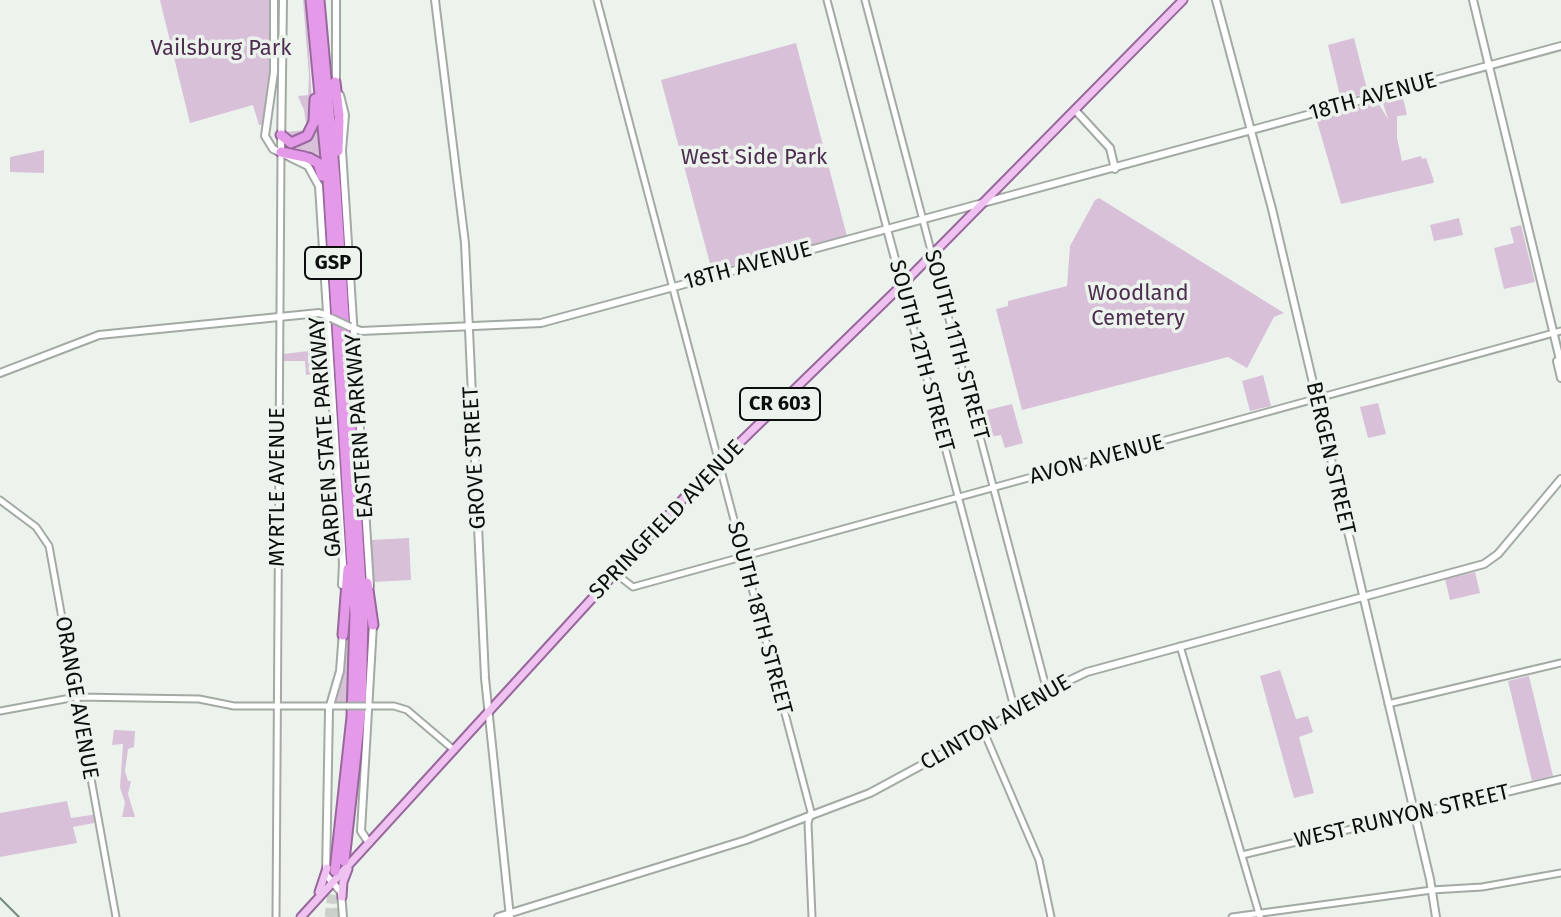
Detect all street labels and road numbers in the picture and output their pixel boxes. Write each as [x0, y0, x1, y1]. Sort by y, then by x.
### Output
street label: 18TH AVENUE [1306, 67, 1440, 127]
street label: 18TH AVENUE [681, 236, 815, 296]
road number: GSP [305, 247, 361, 279]
street label: SOUTH 11TH STREET [918, 247, 994, 443]
street label: SOUTH 12TH STREET [883, 257, 959, 455]
street label: GARDEN STATE PARKWAY [304, 316, 348, 558]
street label: EASTERN PARKWAY [340, 333, 380, 519]
street label: BERGEN STREET [1300, 379, 1360, 537]
street label: GROVE STREET [458, 386, 492, 530]
road number: CR 603 [740, 388, 820, 420]
street label: MYRTLE AVENUE [265, 407, 291, 567]
street label: AVON AVENUE [1027, 429, 1167, 491]
street label: SPRINGFIELD AVENUE [584, 435, 750, 605]
street label: SOUTH 18TH STREET [721, 519, 797, 717]
street label: ORANGE AVENUE [49, 614, 103, 782]
street label: CLINTON AVENUE [916, 669, 1076, 777]
street label: WEST RUNYON STREET [1292, 779, 1512, 855]

